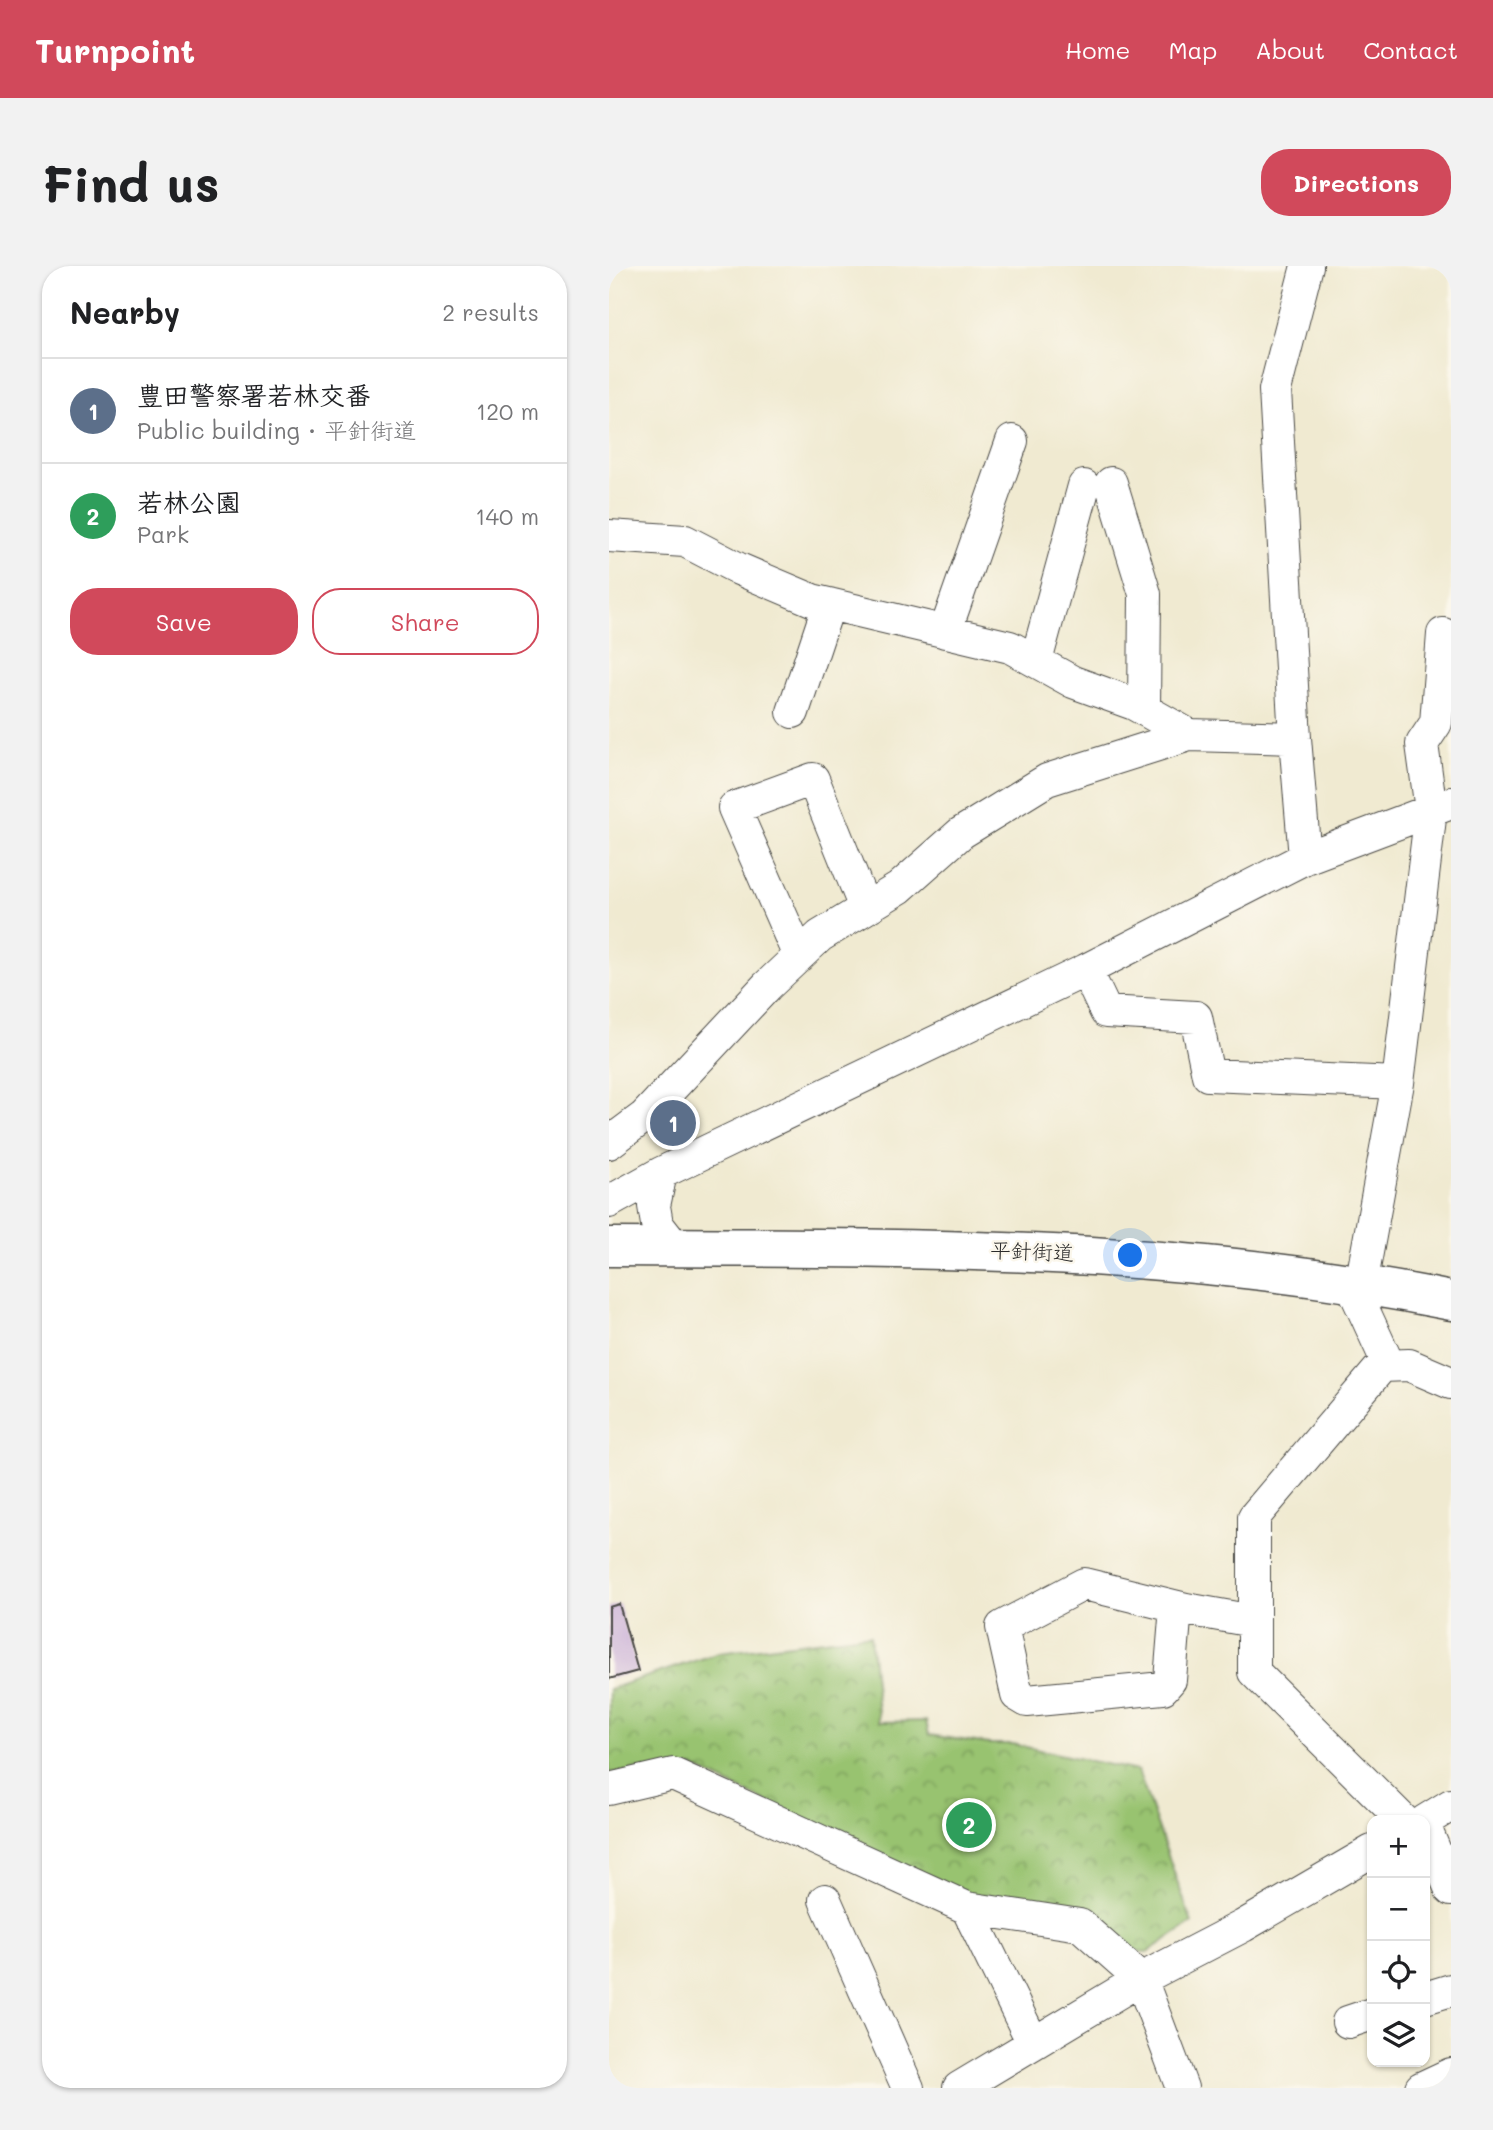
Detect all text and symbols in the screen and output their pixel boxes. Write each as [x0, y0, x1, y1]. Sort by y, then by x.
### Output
text: Turnpoint [35, 28, 195, 71]
text: Home [1065, 34, 1130, 65]
text: Map [1168, 34, 1217, 65]
text: About [1255, 34, 1325, 65]
text: Contact [1363, 34, 1458, 65]
button: Directions [1261, 149, 1451, 216]
text: Find us [42, 151, 220, 214]
text: Nearby [70, 292, 180, 332]
text: 2 results [442, 297, 539, 327]
text: 豊田警察署若林交番 [137, 378, 371, 412]
text: 1 [88, 396, 98, 426]
text: 120 m [476, 396, 539, 426]
text: Public building · 平針街道 [137, 415, 416, 445]
text: 若林公園 [137, 485, 241, 519]
text: 2 [87, 501, 99, 531]
text: 140 m [475, 501, 539, 531]
text: Park [137, 519, 189, 549]
button: Save [70, 588, 298, 655]
button: Share [312, 588, 539, 655]
pin: 1 [650, 1097, 696, 1149]
street label: 平針街道 [990, 1236, 1074, 1265]
your location [1113, 1238, 1147, 1272]
pin: 2 [946, 1799, 992, 1851]
map controls [1367, 1815, 1430, 2067]
button: + [1367, 1815, 1430, 1878]
button: − [1367, 1878, 1430, 1941]
button: locate [1367, 1941, 1430, 2004]
button: layers [1367, 2004, 1430, 2067]

